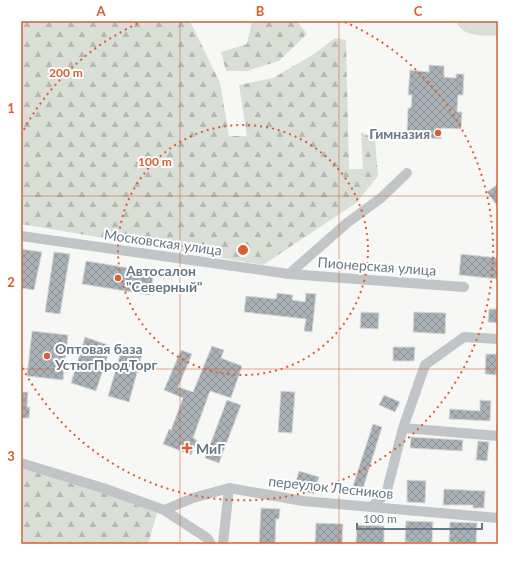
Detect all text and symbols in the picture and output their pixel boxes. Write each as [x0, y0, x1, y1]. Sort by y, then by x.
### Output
text: A [95, 3, 106, 19]
text: B [256, 3, 265, 19]
text: C [414, 3, 423, 19]
text: 200 m [49, 65, 83, 80]
text: 1 [7, 100, 15, 116]
place label: Гимназия [369, 125, 430, 142]
marker: Гимназия [433, 128, 443, 138]
text: 100 m [138, 154, 172, 169]
street label: Московская улица [103, 225, 223, 259]
centre of rings [236, 243, 250, 257]
street label: Пионерская улица [317, 253, 437, 279]
place label: Автосалон "Северный" [125, 262, 203, 295]
marker: Автосалон "Северный" [113, 273, 123, 283]
text: 2 [7, 274, 15, 290]
place label: Оптовая база УстюгПродТорг [54, 340, 157, 373]
marker: Оптовая база УстюгПродТорг [42, 351, 52, 361]
place label: МиГ [196, 440, 225, 457]
marker: МиГ [181, 442, 193, 454]
text: 3 [7, 448, 15, 464]
street label: переулок Лесников [268, 472, 394, 502]
scale bar [357, 505, 482, 531]
text: 100 m [363, 511, 397, 526]

